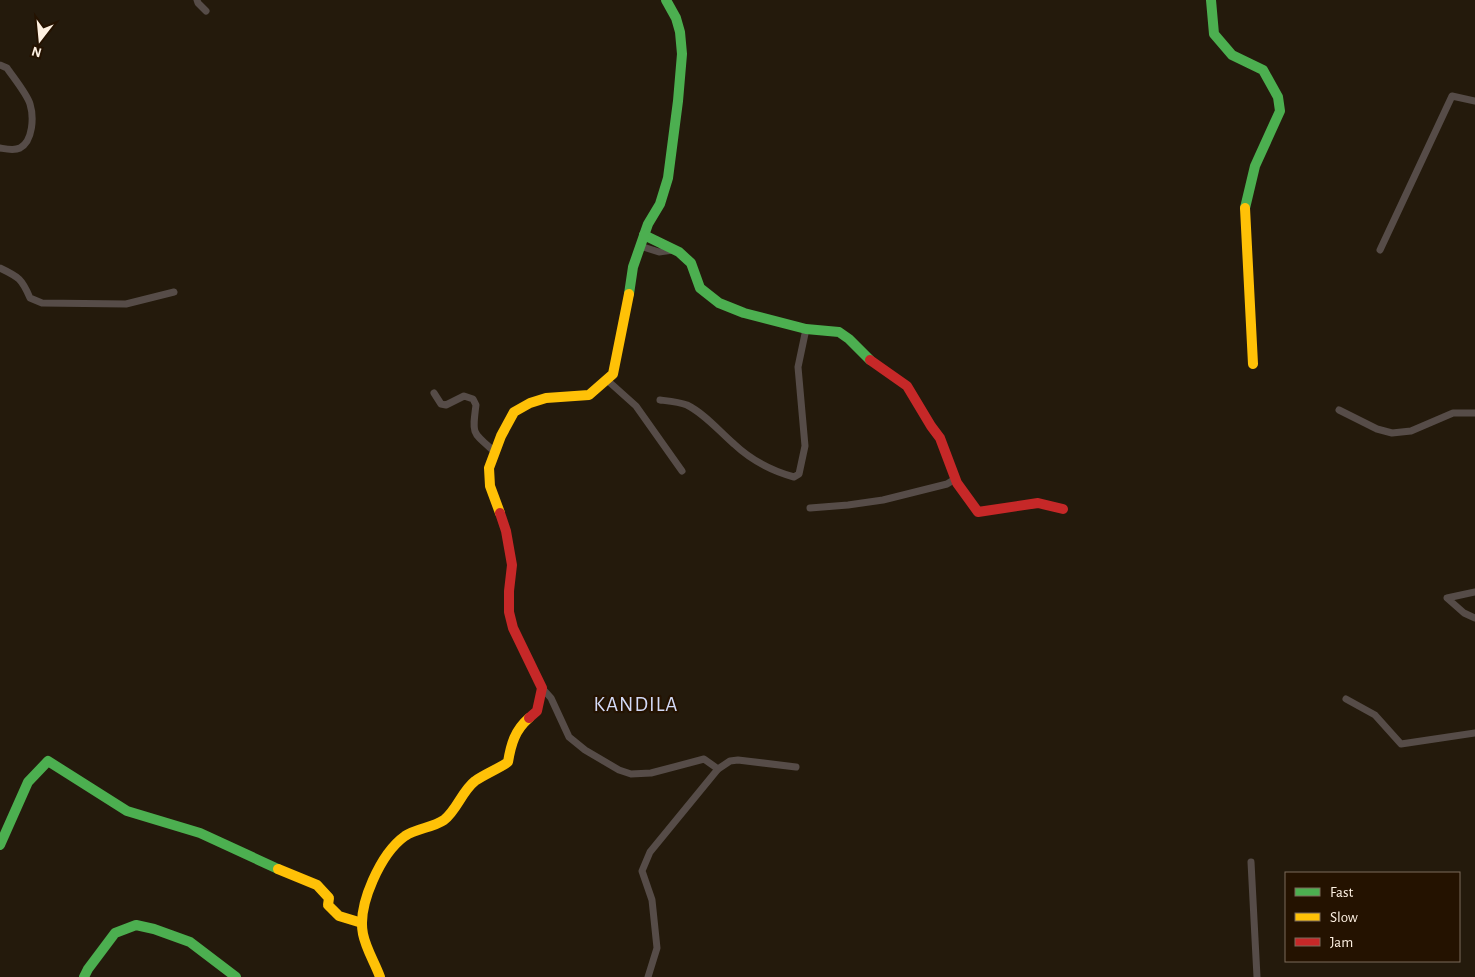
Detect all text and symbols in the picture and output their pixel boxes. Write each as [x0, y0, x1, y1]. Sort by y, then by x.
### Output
north arrow [15, 15, 65, 65]
text: N [30, 43, 43, 60]
district label: KANDILA [593, 694, 679, 715]
legend [1285, 872, 1460, 962]
text: Fast [1330, 885, 1354, 900]
text: Slow [1330, 910, 1358, 925]
text: Jam [1330, 935, 1353, 950]

